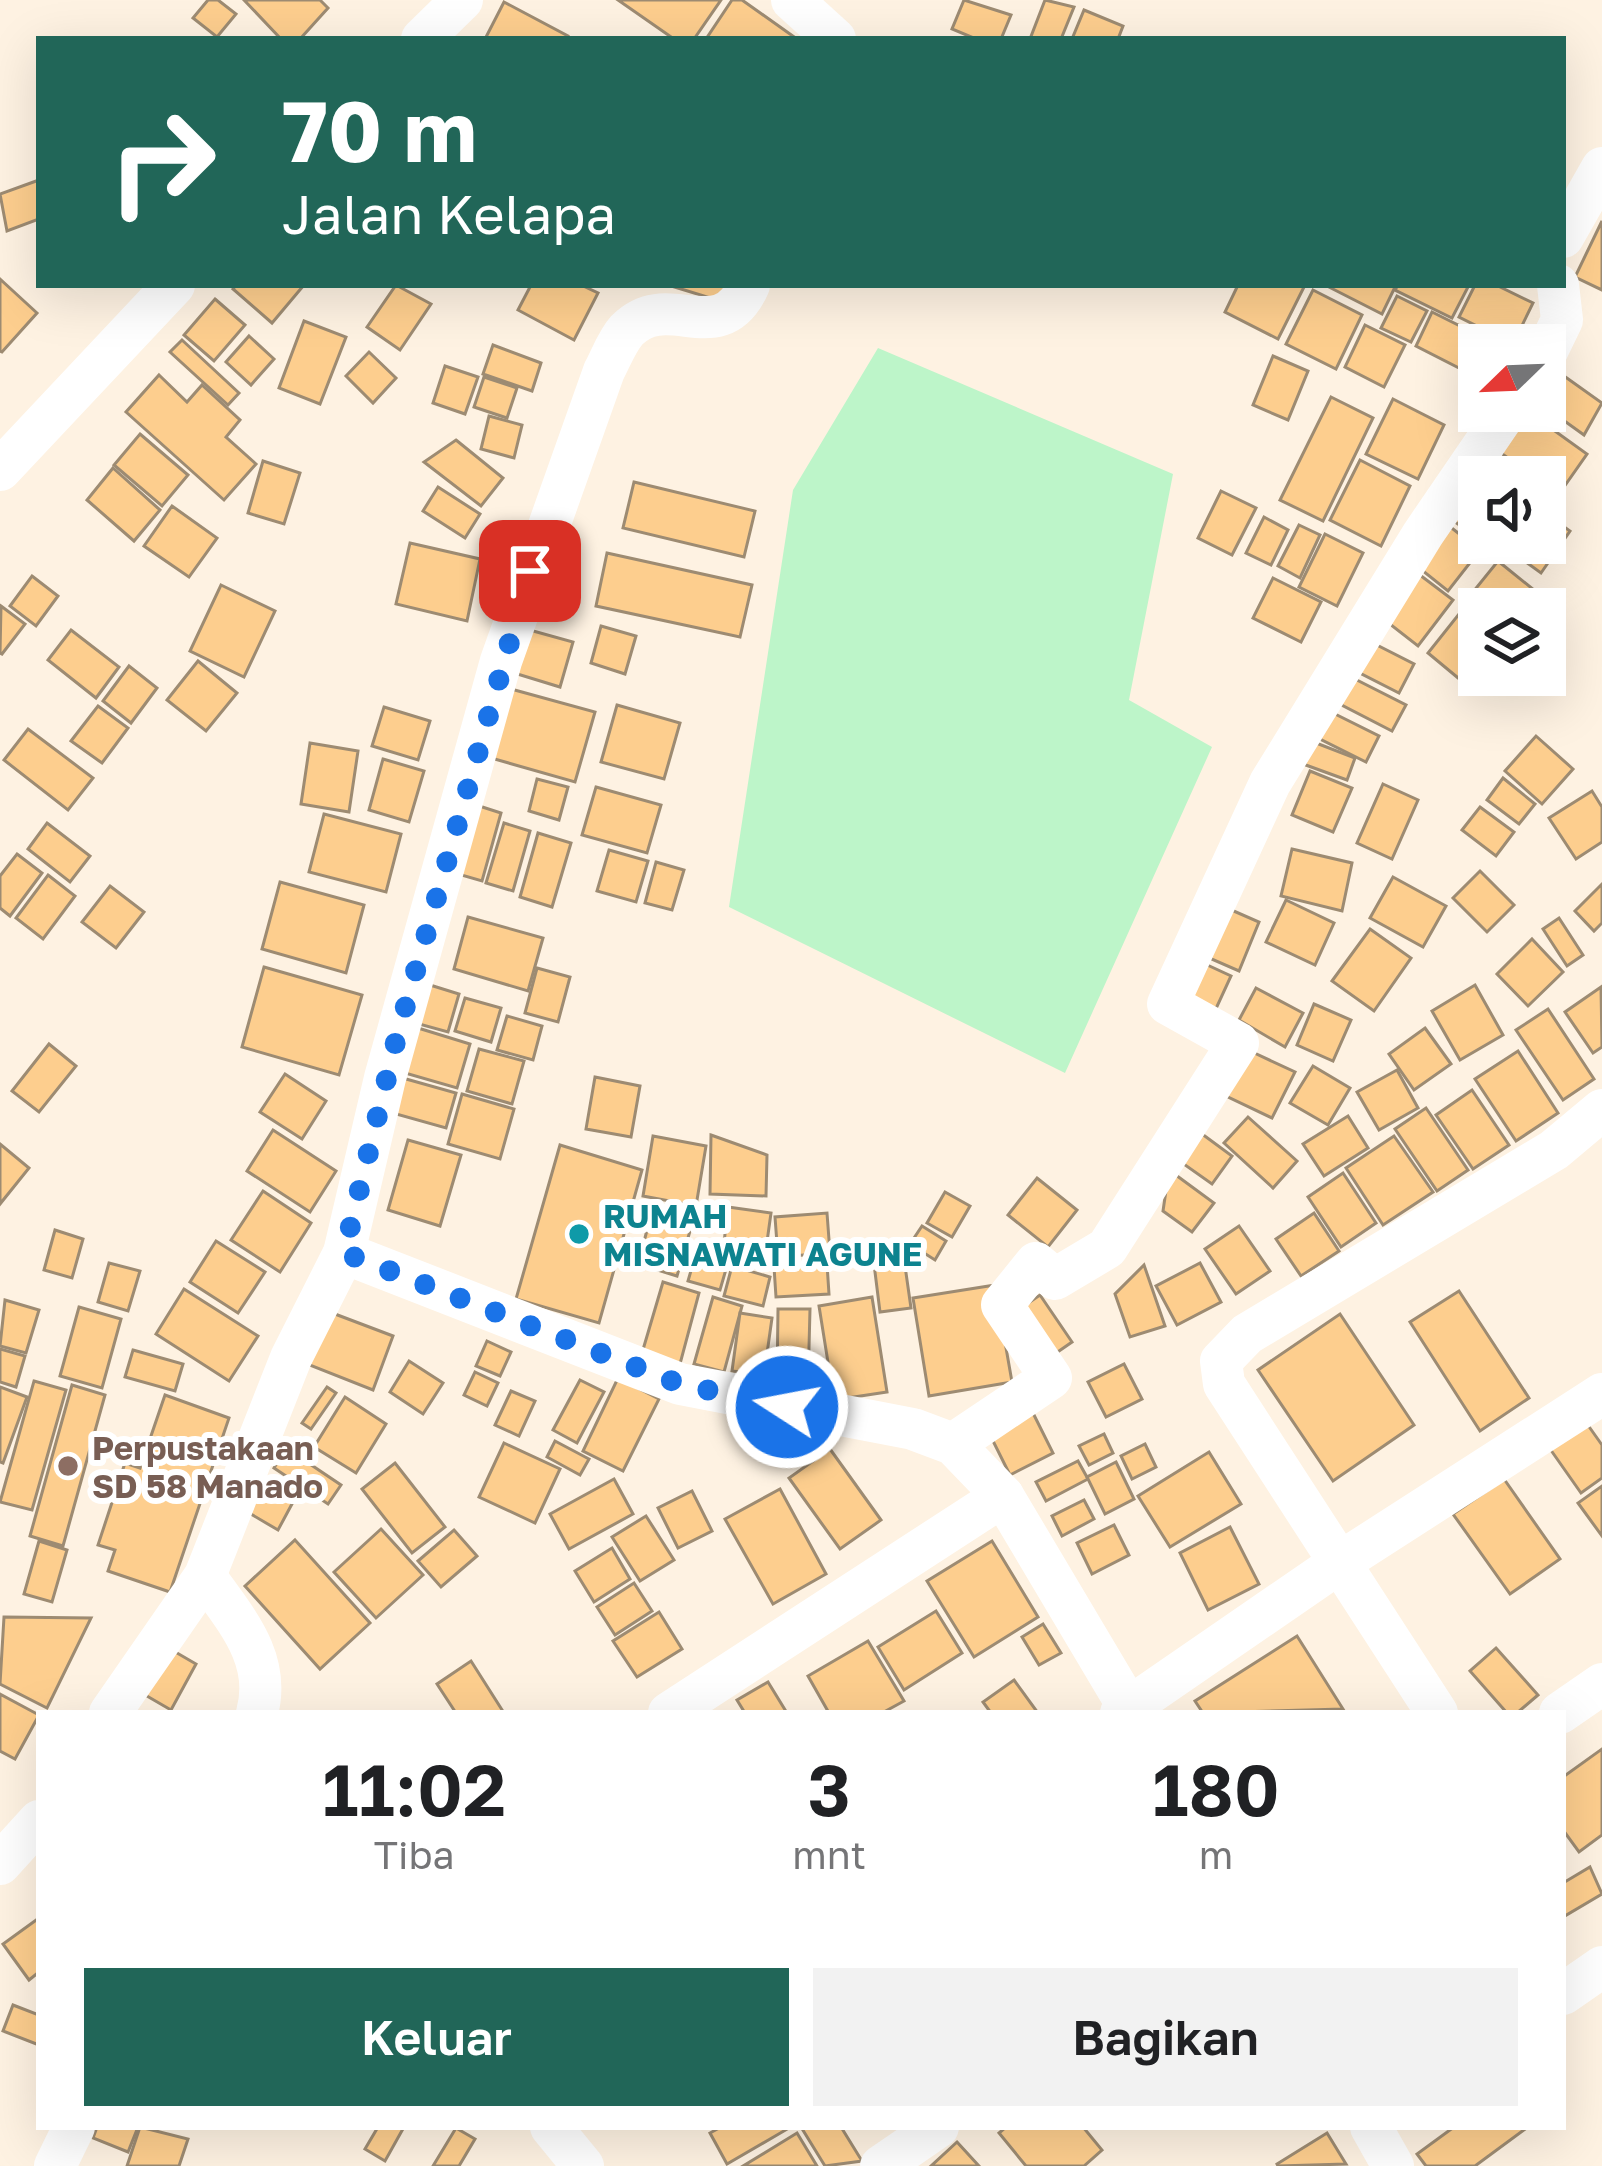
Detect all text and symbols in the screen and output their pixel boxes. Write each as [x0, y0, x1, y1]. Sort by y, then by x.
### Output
text: 70 m [282, 80, 477, 180]
icon: right [84, 84, 240, 240]
text: Jalan Kelapa [282, 181, 616, 246]
north arrow [1458, 324, 1566, 432]
map controls [1458, 324, 1566, 696]
button: sound [1458, 456, 1566, 564]
pin [479, 520, 581, 622]
icon: arrive [497, 538, 563, 604]
button: layers [1458, 588, 1566, 696]
place label: RUMAH MISNAWATI AGUNE [603, 1196, 922, 1273]
marker: RUMAH MISNAWATI AGUNE [566, 1221, 592, 1247]
position arrow [724, 1344, 850, 1470]
place label: Perpustakaan SD 58 Manado [92, 1428, 323, 1505]
marker: Perpustakaan SD 58 Manado [55, 1453, 81, 1479]
text: 11:02 [322, 1745, 506, 1832]
text: 3 [807, 1745, 851, 1832]
text: 180 [1152, 1745, 1280, 1832]
text: Tiba [374, 1831, 455, 1878]
text: mnt [792, 1831, 866, 1878]
text: m [1199, 1831, 1233, 1878]
button: Keluar [84, 1968, 789, 2106]
button: Bagikan [813, 1968, 1518, 2106]

